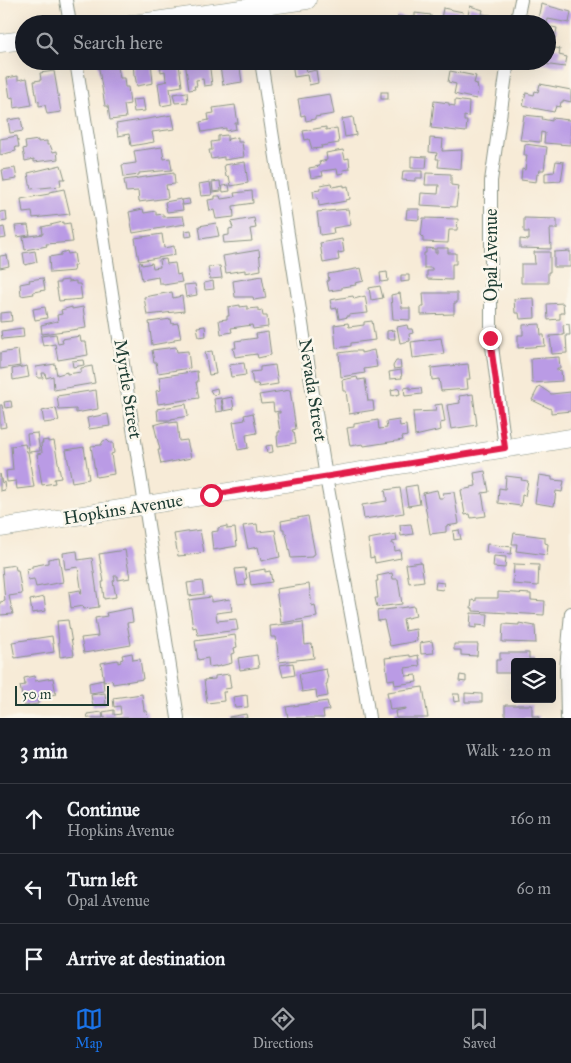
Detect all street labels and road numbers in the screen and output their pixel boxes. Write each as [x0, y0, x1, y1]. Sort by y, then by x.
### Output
street label: Opal Avenue [480, 208, 502, 302]
street label: Nevada Street [294, 337, 332, 444]
street label: Myrtle Street [109, 338, 147, 441]
street label: Hopkins Avenue [62, 489, 184, 529]

